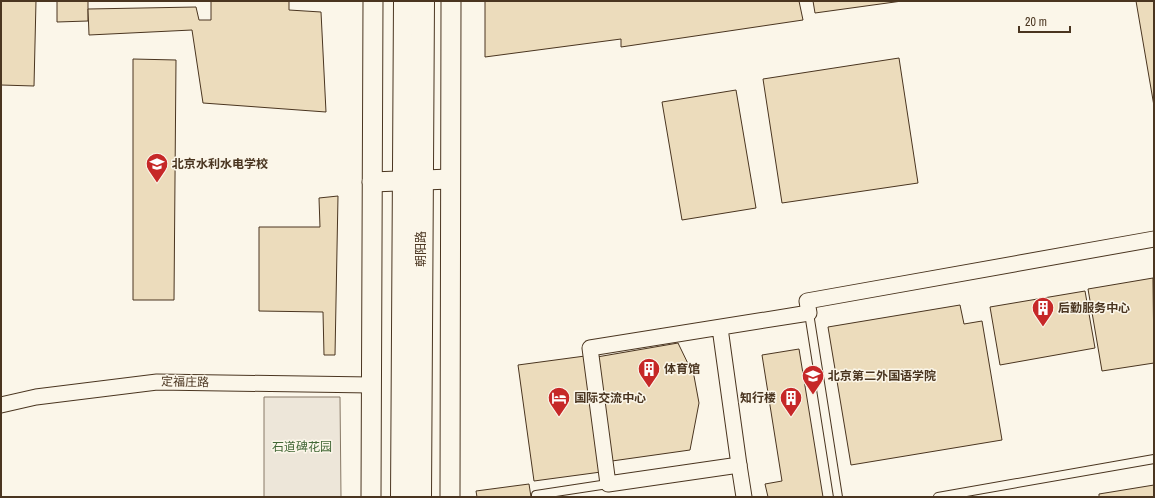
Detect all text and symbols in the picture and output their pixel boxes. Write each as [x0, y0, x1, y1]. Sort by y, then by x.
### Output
scale bar [1019, 8, 1070, 34]
text: 20 m [1025, 14, 1047, 30]
school or university icon: 北京水利水电学校 [144, 151, 170, 184]
place label: 北京水利水电学校 [172, 156, 268, 172]
street label: 朝阳路 [413, 231, 429, 267]
building icon: 后勤服务中心 [1030, 295, 1056, 328]
place label: 后勤服务中心 [1058, 300, 1130, 316]
building icon: 体育馆 [636, 356, 662, 389]
place label: 体育馆 [664, 361, 700, 377]
school or university icon: 北京第二外国语学院 [800, 363, 826, 396]
place label: 北京第二外国语学院 [828, 368, 936, 384]
street label: 定福庄路 [161, 374, 209, 390]
hotel icon: 国际交流中心 [546, 385, 572, 418]
building icon: 知行楼 [778, 385, 804, 418]
place label: 国际交流中心 [574, 390, 646, 406]
place label: 知行楼 [740, 390, 776, 406]
park label: 石道碑花园 [272, 439, 332, 455]

